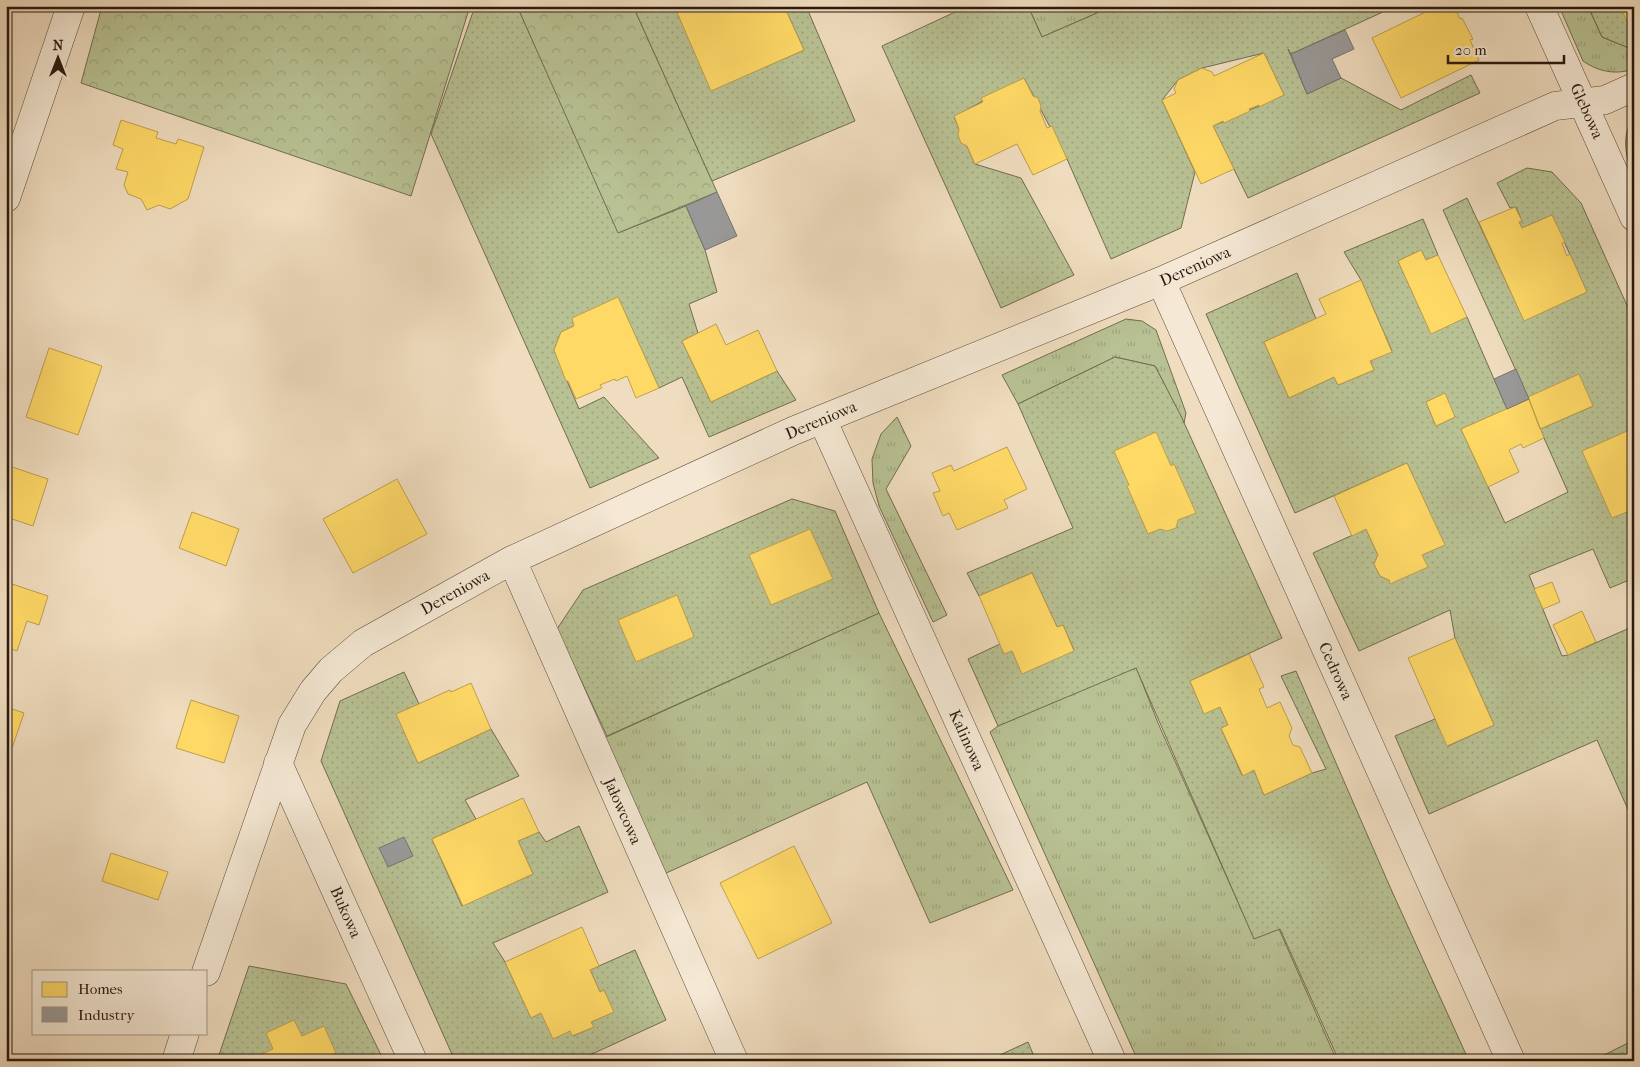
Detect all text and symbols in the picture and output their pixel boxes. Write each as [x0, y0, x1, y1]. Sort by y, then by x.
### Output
north arrow [32, 32, 82, 82]
scale bar [1448, 32, 1564, 64]
text: N [53, 37, 64, 54]
text: 20 m [1455, 41, 1487, 59]
street label: Glebowa [1566, 80, 1608, 142]
street label: Dereniowa [1157, 242, 1234, 290]
street label: Dereniowa [783, 396, 860, 444]
street label: Dereniowa [417, 565, 493, 619]
street label: Cedrowa [1315, 639, 1357, 703]
street label: Kalinowa [945, 707, 989, 774]
street label: Jałowcowa [599, 773, 646, 848]
street label: Bukowa [326, 883, 366, 941]
legend [32, 970, 208, 1034]
text: Homes [78, 980, 123, 998]
text: Industry [78, 1006, 135, 1024]

